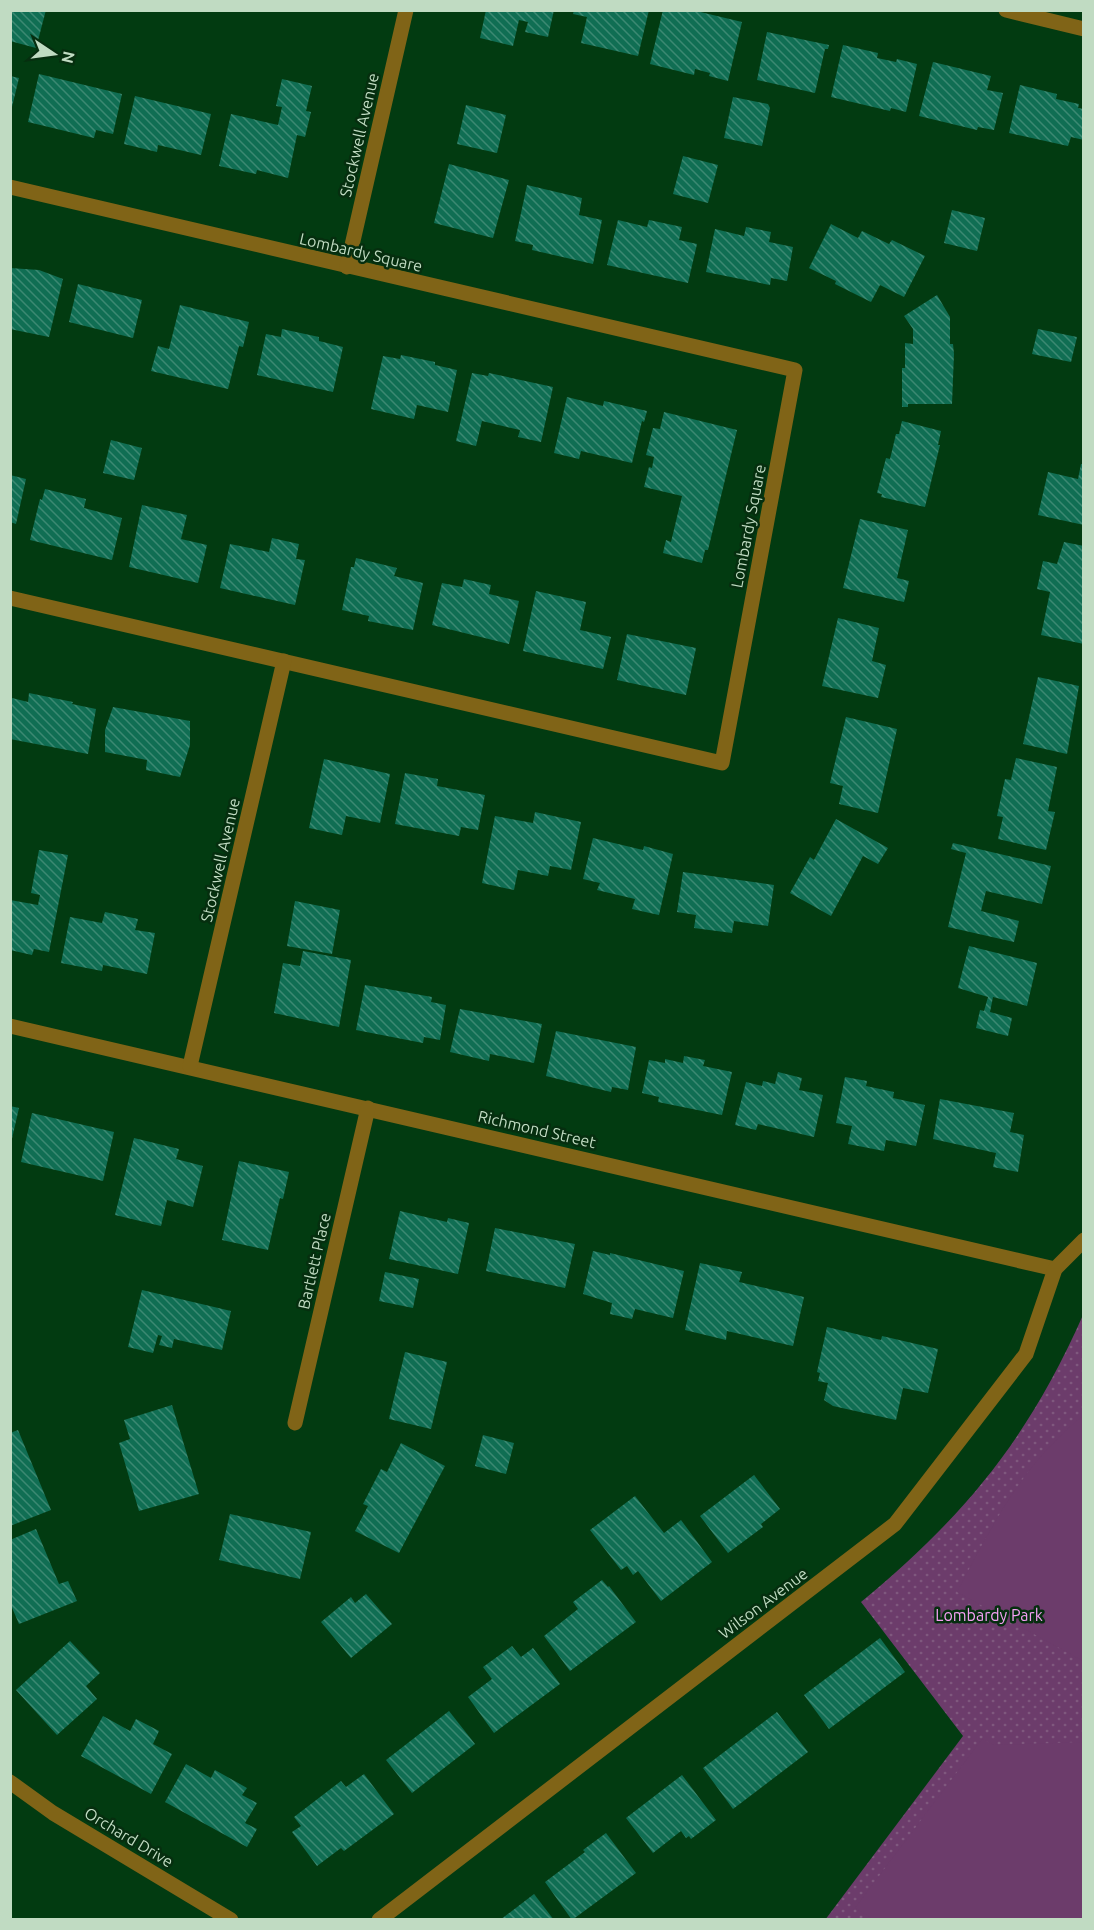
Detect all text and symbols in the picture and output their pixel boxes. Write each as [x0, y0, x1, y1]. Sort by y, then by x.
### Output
north arrow [24, 24, 84, 84]
text: N [59, 50, 79, 65]
street label: Stockwell Avenue [336, 71, 382, 199]
street label: Lombardy Square [298, 229, 424, 275]
street label: Lombardy Square [727, 463, 769, 589]
street label: Stockwell Avenue [197, 796, 243, 924]
street label: Richmond Street [476, 1107, 598, 1151]
street label: Bartlett Place [294, 1211, 334, 1311]
street label: Wilson Avenue [715, 1564, 811, 1642]
park label: Lombardy Park [935, 1606, 1043, 1624]
street label: Orchard Drive [81, 1803, 177, 1871]

